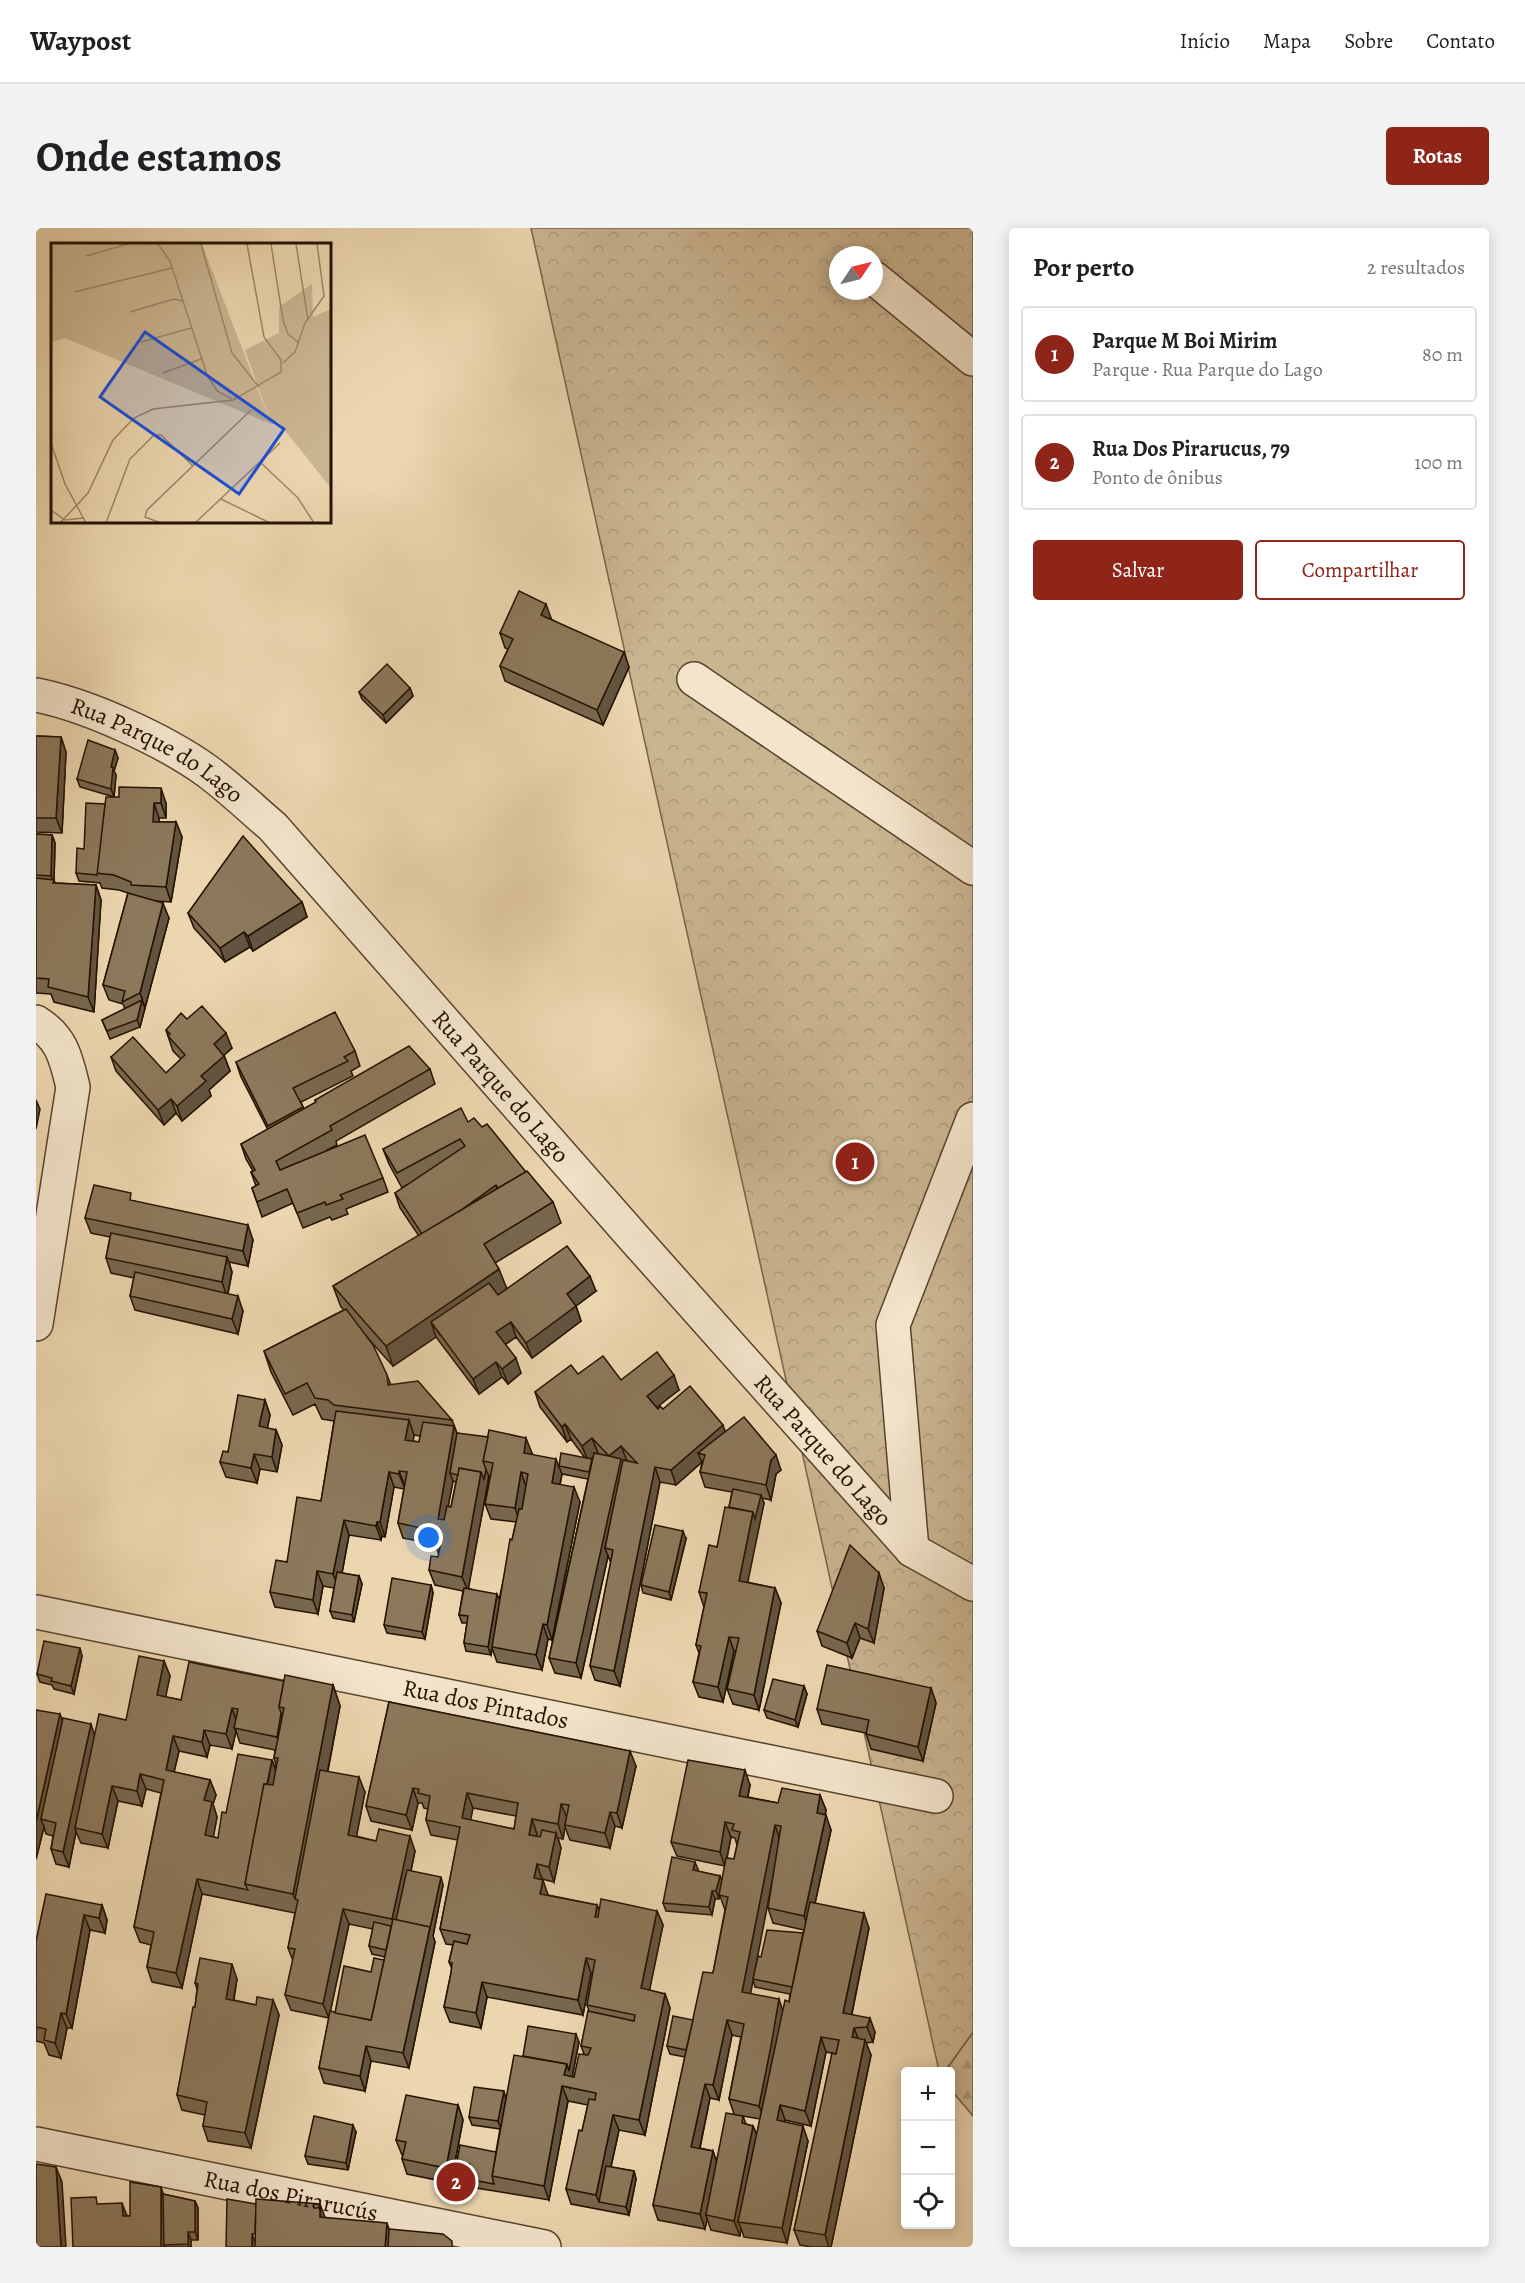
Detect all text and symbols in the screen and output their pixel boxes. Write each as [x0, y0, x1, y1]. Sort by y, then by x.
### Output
text: Waypost [30, 22, 131, 60]
text: Início [1180, 27, 1230, 55]
text: Mapa [1263, 27, 1311, 55]
text: Sobre [1344, 27, 1393, 55]
text: Contato [1426, 27, 1495, 55]
button: Rotas [1386, 127, 1489, 185]
text: Onde estamos [36, 128, 282, 185]
inset map [51, 243, 332, 524]
north arrow [829, 246, 883, 300]
text: Por perto [1033, 250, 1134, 285]
text: 2 resultados [1367, 254, 1465, 281]
text: Parque M Boi Mirim [1092, 326, 1277, 356]
text: 1 [1051, 341, 1058, 368]
text: 80 m [1422, 341, 1463, 368]
text: Parque · Rua Parque do Lago [1092, 356, 1323, 383]
text: Rua Dos Pirarucus, 79 [1092, 434, 1290, 464]
text: 2 [1050, 449, 1059, 476]
text: 100 m [1414, 449, 1463, 476]
text: Ponto de ônibus [1092, 464, 1223, 491]
button: Salvar [1033, 540, 1243, 600]
button: Compartilhar [1255, 540, 1465, 600]
street label: Rua Parque do Lago [67, 689, 251, 810]
street label: Rua Parque do Lago [425, 1003, 577, 1170]
pin: 1 [836, 1140, 874, 1184]
street label: Rua Parque do Lago [747, 1367, 899, 1533]
your location [414, 1523, 443, 1552]
street label: Rua dos Pintados [400, 1671, 572, 1737]
map controls [901, 2067, 955, 2229]
button: + [901, 2067, 955, 2121]
button: − [901, 2121, 955, 2175]
pin: 2 [436, 2160, 476, 2204]
street label: Rua dos Pirarucús [201, 2162, 381, 2229]
button: locate [901, 2175, 955, 2229]

